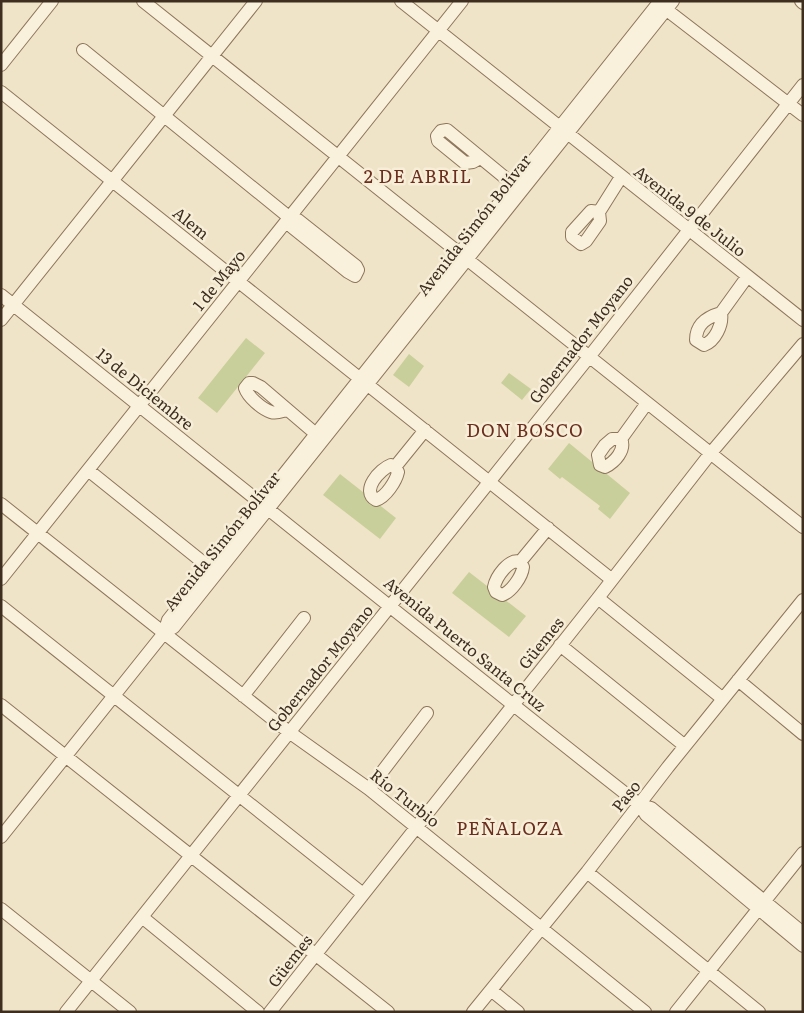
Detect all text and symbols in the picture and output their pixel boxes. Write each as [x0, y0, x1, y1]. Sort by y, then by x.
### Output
street label: Avenida Simón Bolívar [410, 148, 536, 300]
street label: Avenida 9 de Julio [629, 159, 752, 262]
district label: 2 DE ABRIL [364, 162, 472, 189]
street label: Alem [168, 200, 215, 245]
street label: 1 de Mayo [186, 244, 250, 315]
street label: Gobernador Moyano [522, 269, 638, 408]
street label: 13 de Diciembre [92, 341, 199, 435]
district label: DON BOSCO [466, 416, 584, 443]
street label: Avenida Simón Bolívar [157, 465, 285, 615]
street label: Avenida Puerto Santa Cruz [379, 570, 552, 716]
street label: Gobernador Moyano [260, 599, 378, 736]
street label: Güemes [512, 611, 569, 674]
street label: Río Turbio [366, 762, 446, 832]
street label: Paso [605, 774, 645, 816]
district label: PEÑALOZA [456, 814, 564, 841]
street label: Güemes [261, 929, 317, 992]

